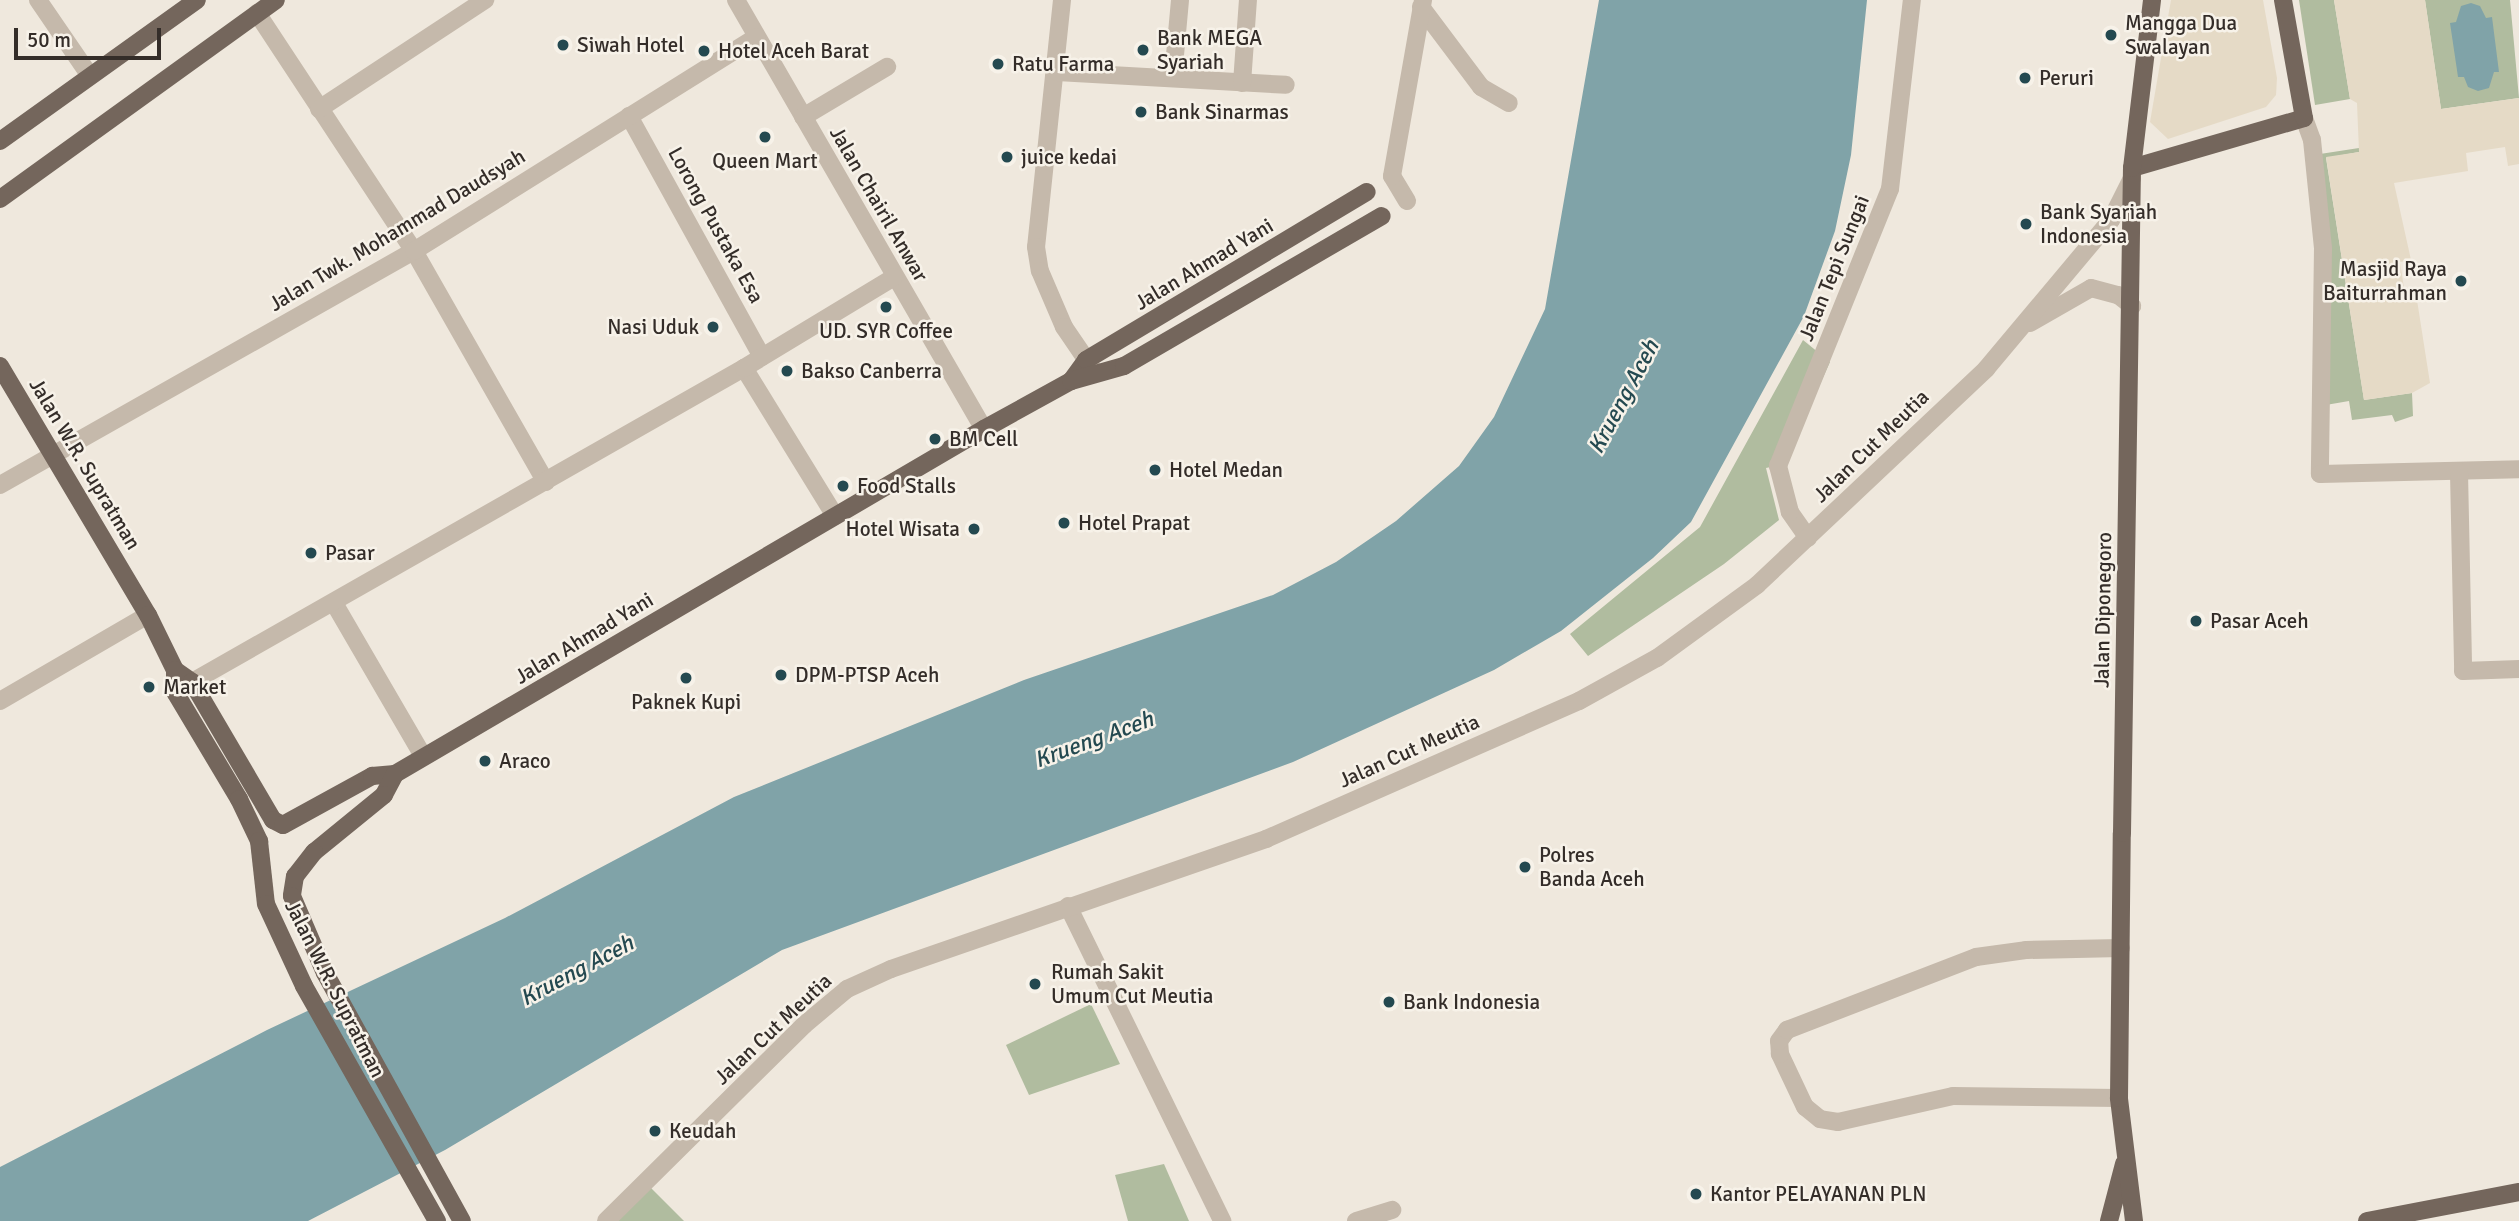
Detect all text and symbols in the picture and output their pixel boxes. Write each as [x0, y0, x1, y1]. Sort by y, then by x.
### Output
place label: Mangga Dua Swalayan [2125, 10, 2237, 60]
scale bar [18, 14, 164, 58]
place label: Bank MEGA Syariah [1157, 25, 1262, 75]
text: 50 m [27, 27, 71, 53]
marker: Mangga Dua Swalayan [2103, 27, 2119, 43]
place label: Siwah Hotel [577, 32, 685, 58]
marker: Siwah Hotel [555, 37, 571, 53]
place label: Hotel Aceh Barat [718, 38, 869, 64]
marker: Bank MEGA Syariah [1135, 42, 1151, 58]
marker: Hotel Aceh Barat [696, 43, 712, 59]
place label: Ratu Farma [1012, 51, 1114, 77]
marker: Ratu Farma [990, 56, 1006, 72]
place label: Peruri [2039, 65, 2094, 91]
marker: Peruri [2017, 70, 2033, 86]
place label: Bank Sinarmas [1155, 99, 1289, 125]
marker: Bank Sinarmas [1133, 104, 1149, 120]
street label: Jalan Chairil Anwar [824, 122, 934, 286]
marker: Queen Mart [757, 129, 773, 145]
street label: Jalan Twk. Mohammad Daudsyah [264, 143, 530, 317]
street label: Lorong Pustaka Esa [663, 143, 769, 307]
place label: juice kedai [1021, 144, 1117, 170]
place label: Queen Mart [712, 148, 818, 174]
marker: juice kedai [999, 149, 1015, 165]
street label: Jalan Tepi Sungai [1793, 191, 1875, 345]
place label: Bank Syariah Indonesia [2040, 199, 2157, 249]
street label: Jalan Ahmad Yani [1130, 213, 1278, 315]
marker: Bank Syariah Indonesia [2018, 216, 2034, 232]
place label: Masjid Raya Baiturrahman [2323, 256, 2447, 306]
marker: Masjid Raya Baiturrahman [2453, 273, 2469, 289]
marker: UD. SYR Coffee [878, 299, 894, 315]
place label: Nasi Uduk [607, 314, 699, 340]
place label: UD. SYR Coffee [819, 318, 953, 344]
marker: Nasi Uduk [705, 319, 721, 335]
water label: Krueng Aceh [1583, 336, 1665, 458]
place label: Bakso Canberra [801, 358, 942, 384]
marker: Bakso Canberra [779, 363, 795, 379]
street label: Jalan W.R. Supratman [24, 374, 146, 554]
street label: Jalan Cut Meutia [1808, 384, 1934, 508]
place label: BM Cell [949, 426, 1018, 452]
marker: BM Cell [927, 431, 943, 447]
place label: Hotel Medan [1169, 457, 1283, 483]
marker: Hotel Medan [1147, 462, 1163, 478]
place label: Food Stalls [857, 473, 956, 499]
marker: Food Stalls [835, 478, 851, 494]
place label: Hotel Prapat [1078, 510, 1190, 536]
marker: Hotel Prapat [1056, 515, 1072, 531]
place label: Hotel Wisata [846, 516, 960, 542]
marker: Hotel Wisata [966, 521, 982, 537]
street label: Jalan Diponegoro [2089, 532, 2117, 688]
place label: Pasar [325, 540, 375, 566]
marker: Pasar [303, 545, 319, 561]
street label: Jalan Ahmad Yani [510, 587, 658, 689]
place label: Pasar Aceh [2210, 608, 2309, 634]
marker: Pasar Aceh [2188, 613, 2204, 629]
place label: DPM-PTSP Aceh [795, 662, 939, 688]
marker: DPM-PTSP Aceh [773, 667, 789, 683]
marker: Paknek Kupi [678, 670, 694, 686]
place label: Market [163, 674, 226, 700]
marker: Market [141, 679, 157, 695]
place label: Paknek Kupi [631, 689, 741, 715]
water label: Krueng Aceh [1031, 706, 1157, 774]
street label: Jalan Cut Meutia [1335, 709, 1483, 793]
place label: Araco [499, 748, 551, 774]
marker: Araco [477, 753, 493, 769]
place label: Polres Banda Aceh [1539, 842, 1645, 892]
marker: Polres Banda Aceh [1517, 859, 1533, 875]
street label: Jalan W.R. Supratman [279, 896, 391, 1082]
water label: Krueng Aceh [516, 930, 638, 1012]
place label: Rumah Sakit Umum Cut Meutia [1051, 959, 1213, 1009]
street label: Jalan Cut Meutia [709, 968, 837, 1090]
marker: Rumah Sakit Umum Cut Meutia [1025, 974, 1045, 994]
place label: Bank Indonesia [1403, 989, 1540, 1015]
marker: Bank Indonesia [1381, 994, 1397, 1010]
place label: Keudah [669, 1118, 736, 1144]
marker: Keudah [647, 1123, 663, 1139]
place label: Kantor PELAYANAN PLN [1710, 1181, 1927, 1207]
marker: Kantor PELAYANAN PLN [1688, 1186, 1704, 1202]

